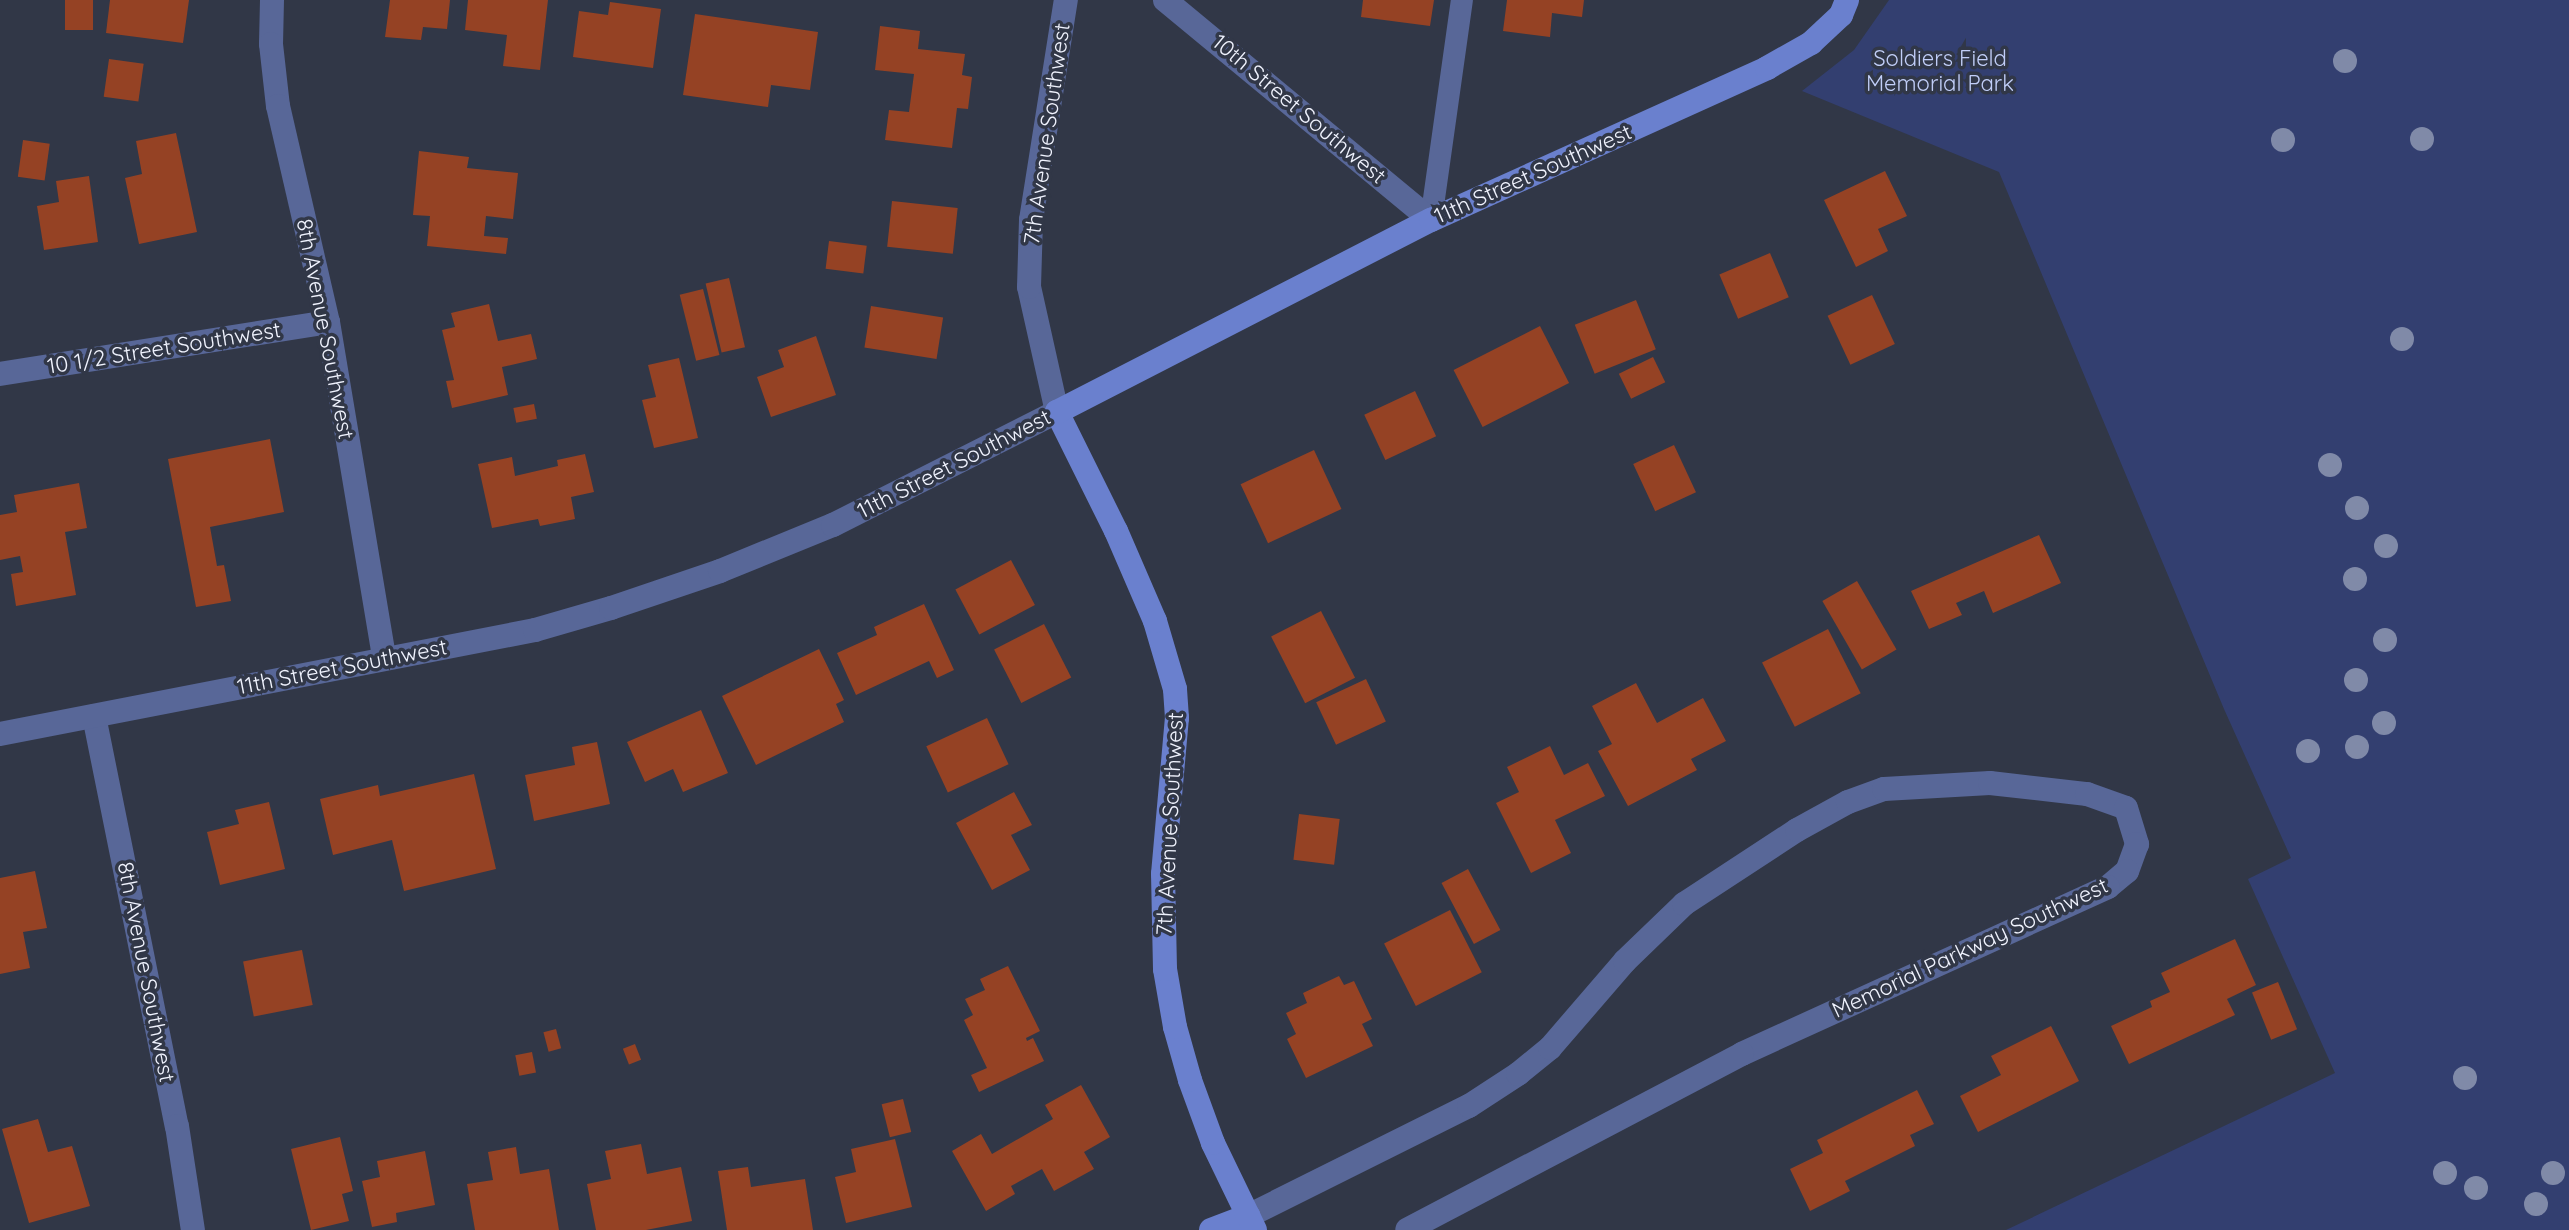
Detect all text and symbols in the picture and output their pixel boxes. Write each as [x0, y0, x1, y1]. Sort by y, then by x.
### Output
street label: 7th Avenue Southwest [1018, 22, 1076, 246]
street label: 10th Street Southwest [1207, 29, 1391, 189]
park label: Soldiers Field Memorial Park [1866, 45, 2014, 96]
street label: 11th Street Southwest [1430, 119, 1636, 229]
street label: 8th Avenue Southwest [291, 217, 359, 441]
street label: 10 1/2 Street Southwest [45, 316, 283, 380]
street label: 11th Street Southwest [853, 404, 1055, 524]
street label: 11th Street Southwest [235, 634, 449, 700]
street label: 7th Avenue Southwest [1151, 712, 1189, 936]
street label: 8th Avenue Southwest [112, 860, 180, 1084]
street label: Memorial Parkway Southwest [1828, 872, 2112, 1024]

